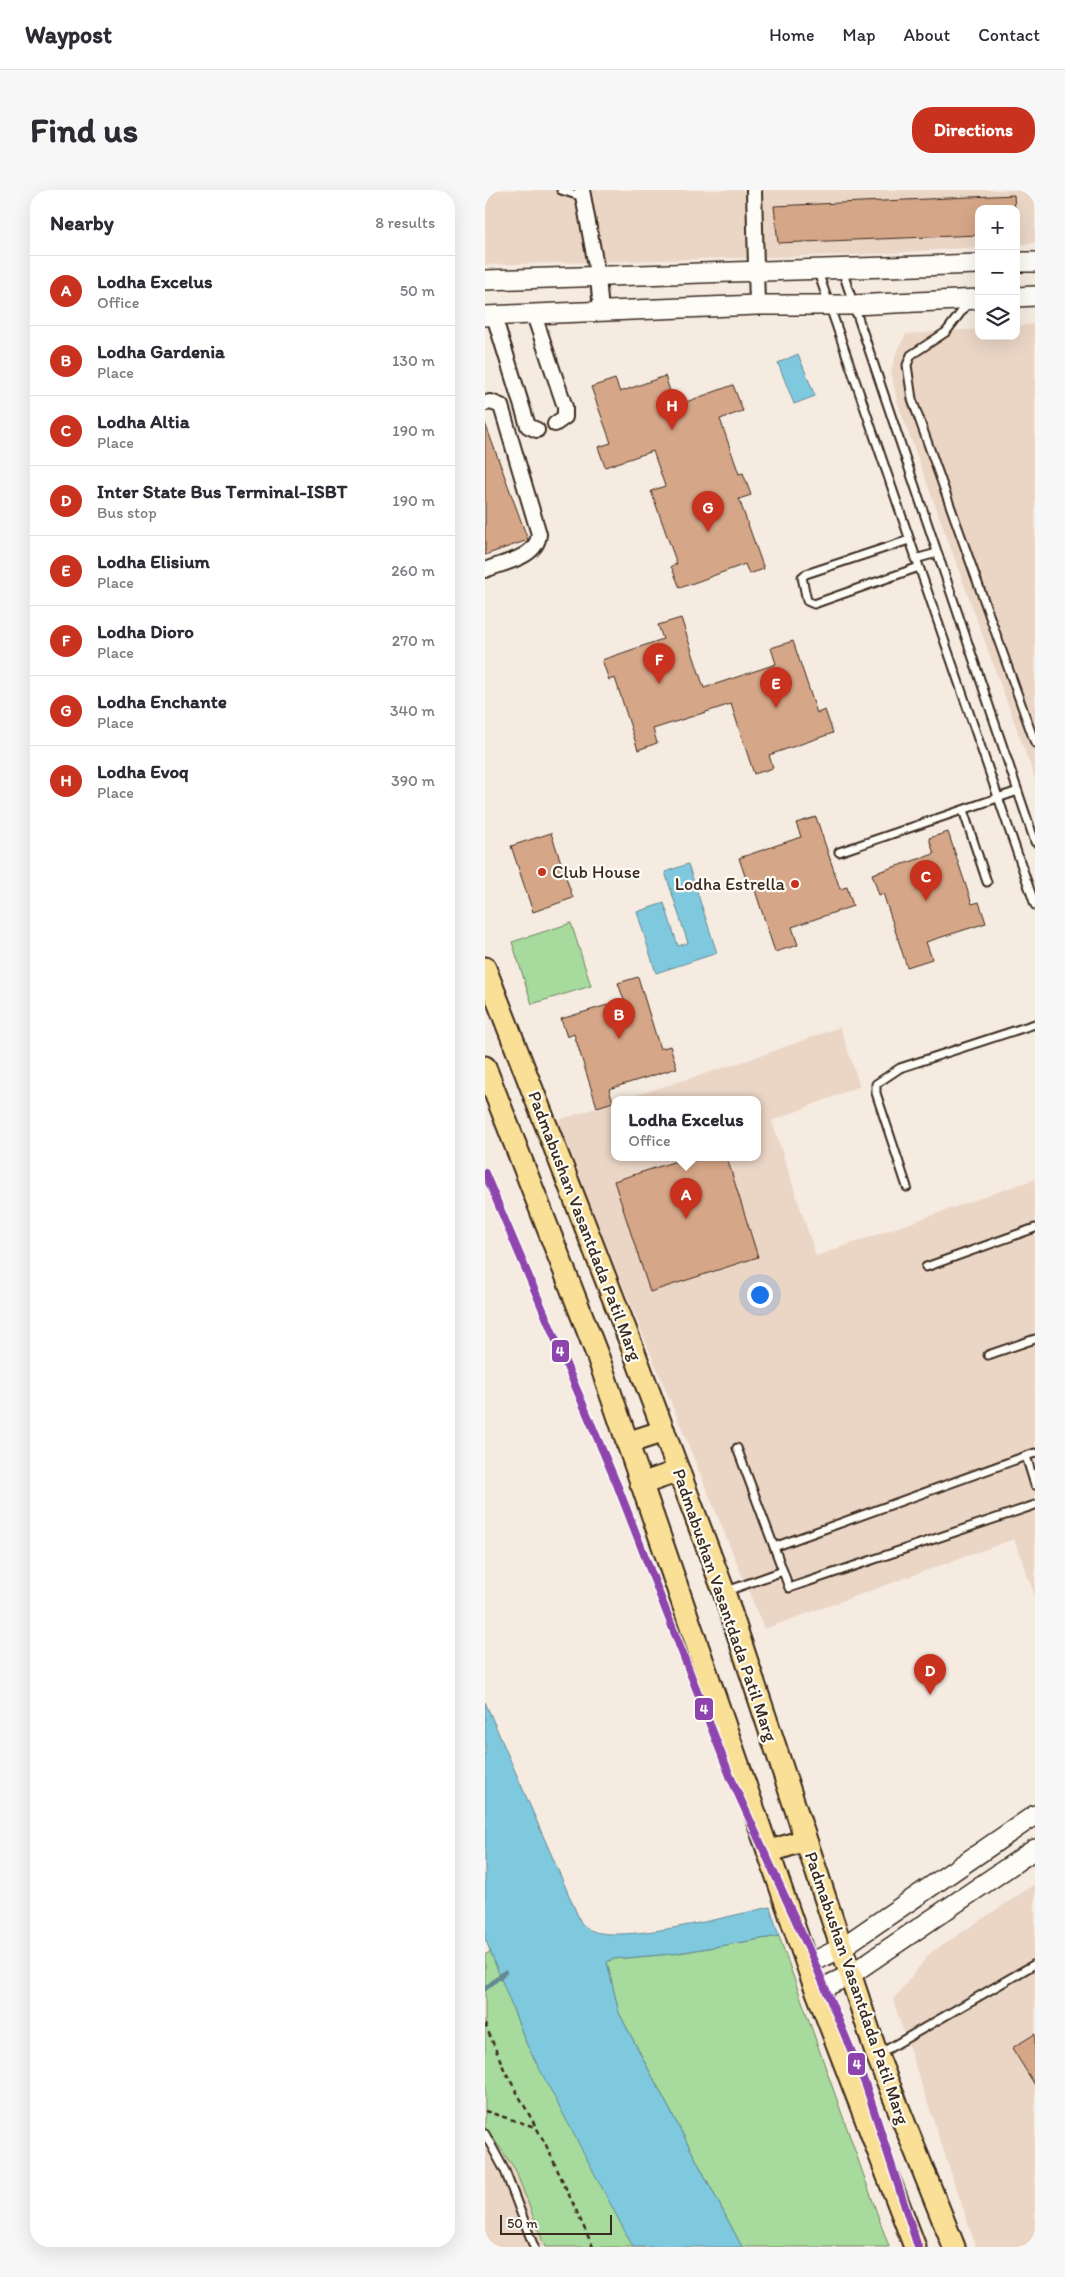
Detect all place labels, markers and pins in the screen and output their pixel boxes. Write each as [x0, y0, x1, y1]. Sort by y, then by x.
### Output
pin: H [656, 389, 688, 430]
pin: G [692, 491, 724, 532]
pin: F [643, 643, 675, 684]
pin: E [760, 667, 792, 708]
pin: C [910, 860, 942, 901]
place label: Club House [552, 861, 640, 883]
marker: Club House [536, 866, 548, 878]
place label: Lodha Estrella [675, 873, 786, 895]
marker: Lodha Estrella [789, 878, 801, 890]
pin: B [603, 998, 635, 1039]
pin: A [670, 1178, 702, 1219]
pin: D [914, 1654, 946, 1695]

